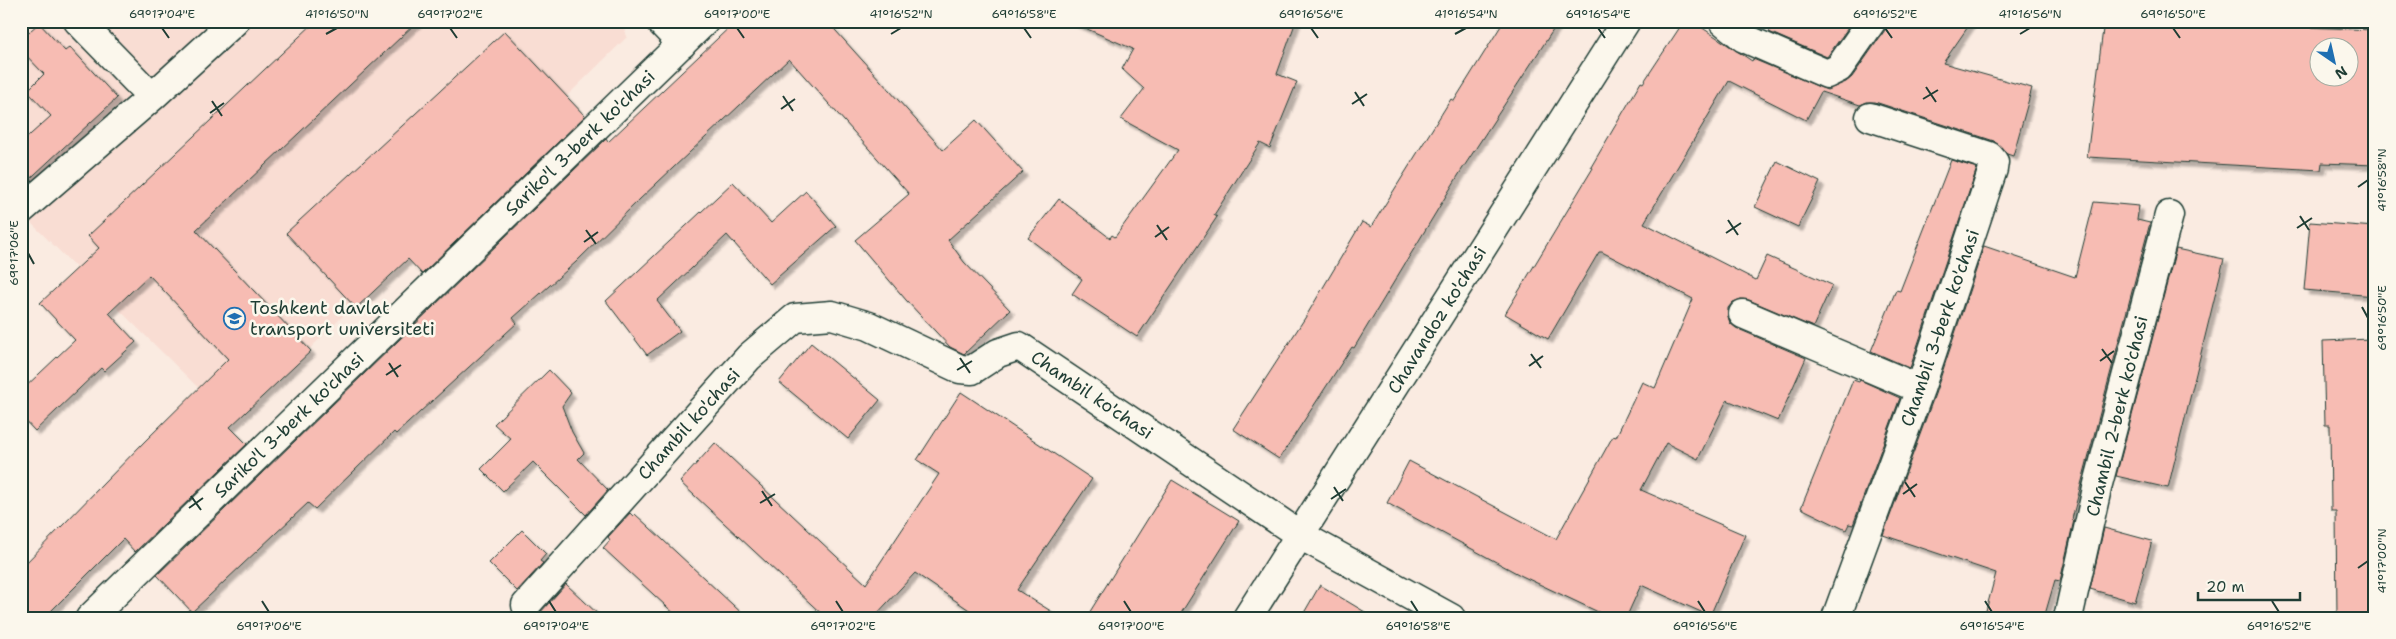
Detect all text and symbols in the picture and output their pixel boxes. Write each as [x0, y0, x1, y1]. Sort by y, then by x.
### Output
text: 69°17'04"E [129, 6, 195, 22]
text: 41°16'50"N [305, 6, 369, 22]
text: 69°17'02"E [417, 6, 483, 22]
text: 69°17'00"E [704, 6, 770, 22]
text: 41°16'52"N [869, 6, 933, 22]
text: 69°16'58"E [991, 6, 1057, 22]
text: 69°16'56"E [1279, 6, 1343, 22]
text: 41°16'54"N [1434, 6, 1498, 22]
text: 69°16'54"E [1565, 6, 1631, 22]
text: 69°16'52"E [1853, 6, 1917, 22]
text: 41°16'56"N [1998, 6, 2062, 22]
text: 69°16'50"E [2140, 6, 2206, 22]
north arrow [2308, 38, 2358, 88]
text: N [2332, 62, 2351, 83]
street label: Sariko'l 3-berk ko'chasi [500, 65, 660, 221]
text: 41°16'58"N [2374, 148, 2390, 212]
text: 69°17'06"E [6, 220, 22, 286]
street label: Chambil 3-berk ko'chasi [1895, 226, 1985, 430]
street label: Chavandoz ko'chasi [1382, 242, 1492, 398]
text: 69°16'50"E [2374, 285, 2390, 351]
place label: Toshkent davlat transport universiteti [250, 296, 435, 341]
school or university icon: Toshkent davlat transport universiteti [222, 306, 246, 330]
street label: Chambil 2-berk ko'chasi [2080, 313, 2154, 519]
street label: Chambil ko'chasi [1026, 345, 1158, 445]
street label: Sariko'l 3-berk ko'chasi [209, 347, 369, 503]
street label: Chambil ko'chasi [632, 363, 746, 485]
text: 41°17'00"N [2374, 528, 2390, 594]
scale bar [2198, 569, 2301, 601]
text: 20 m [2206, 577, 2245, 597]
text: 69°17'06"E [236, 618, 302, 634]
text: 69°17'04"E [523, 618, 589, 634]
text: 69°17'02"E [810, 618, 876, 634]
text: 69°17'00"E [1098, 618, 1164, 634]
text: 69°16'58"E [1385, 618, 1451, 634]
text: 69°16'56"E [1673, 618, 1737, 634]
text: 69°16'54"E [1959, 618, 2025, 634]
text: 69°16'52"E [2247, 618, 2311, 634]

